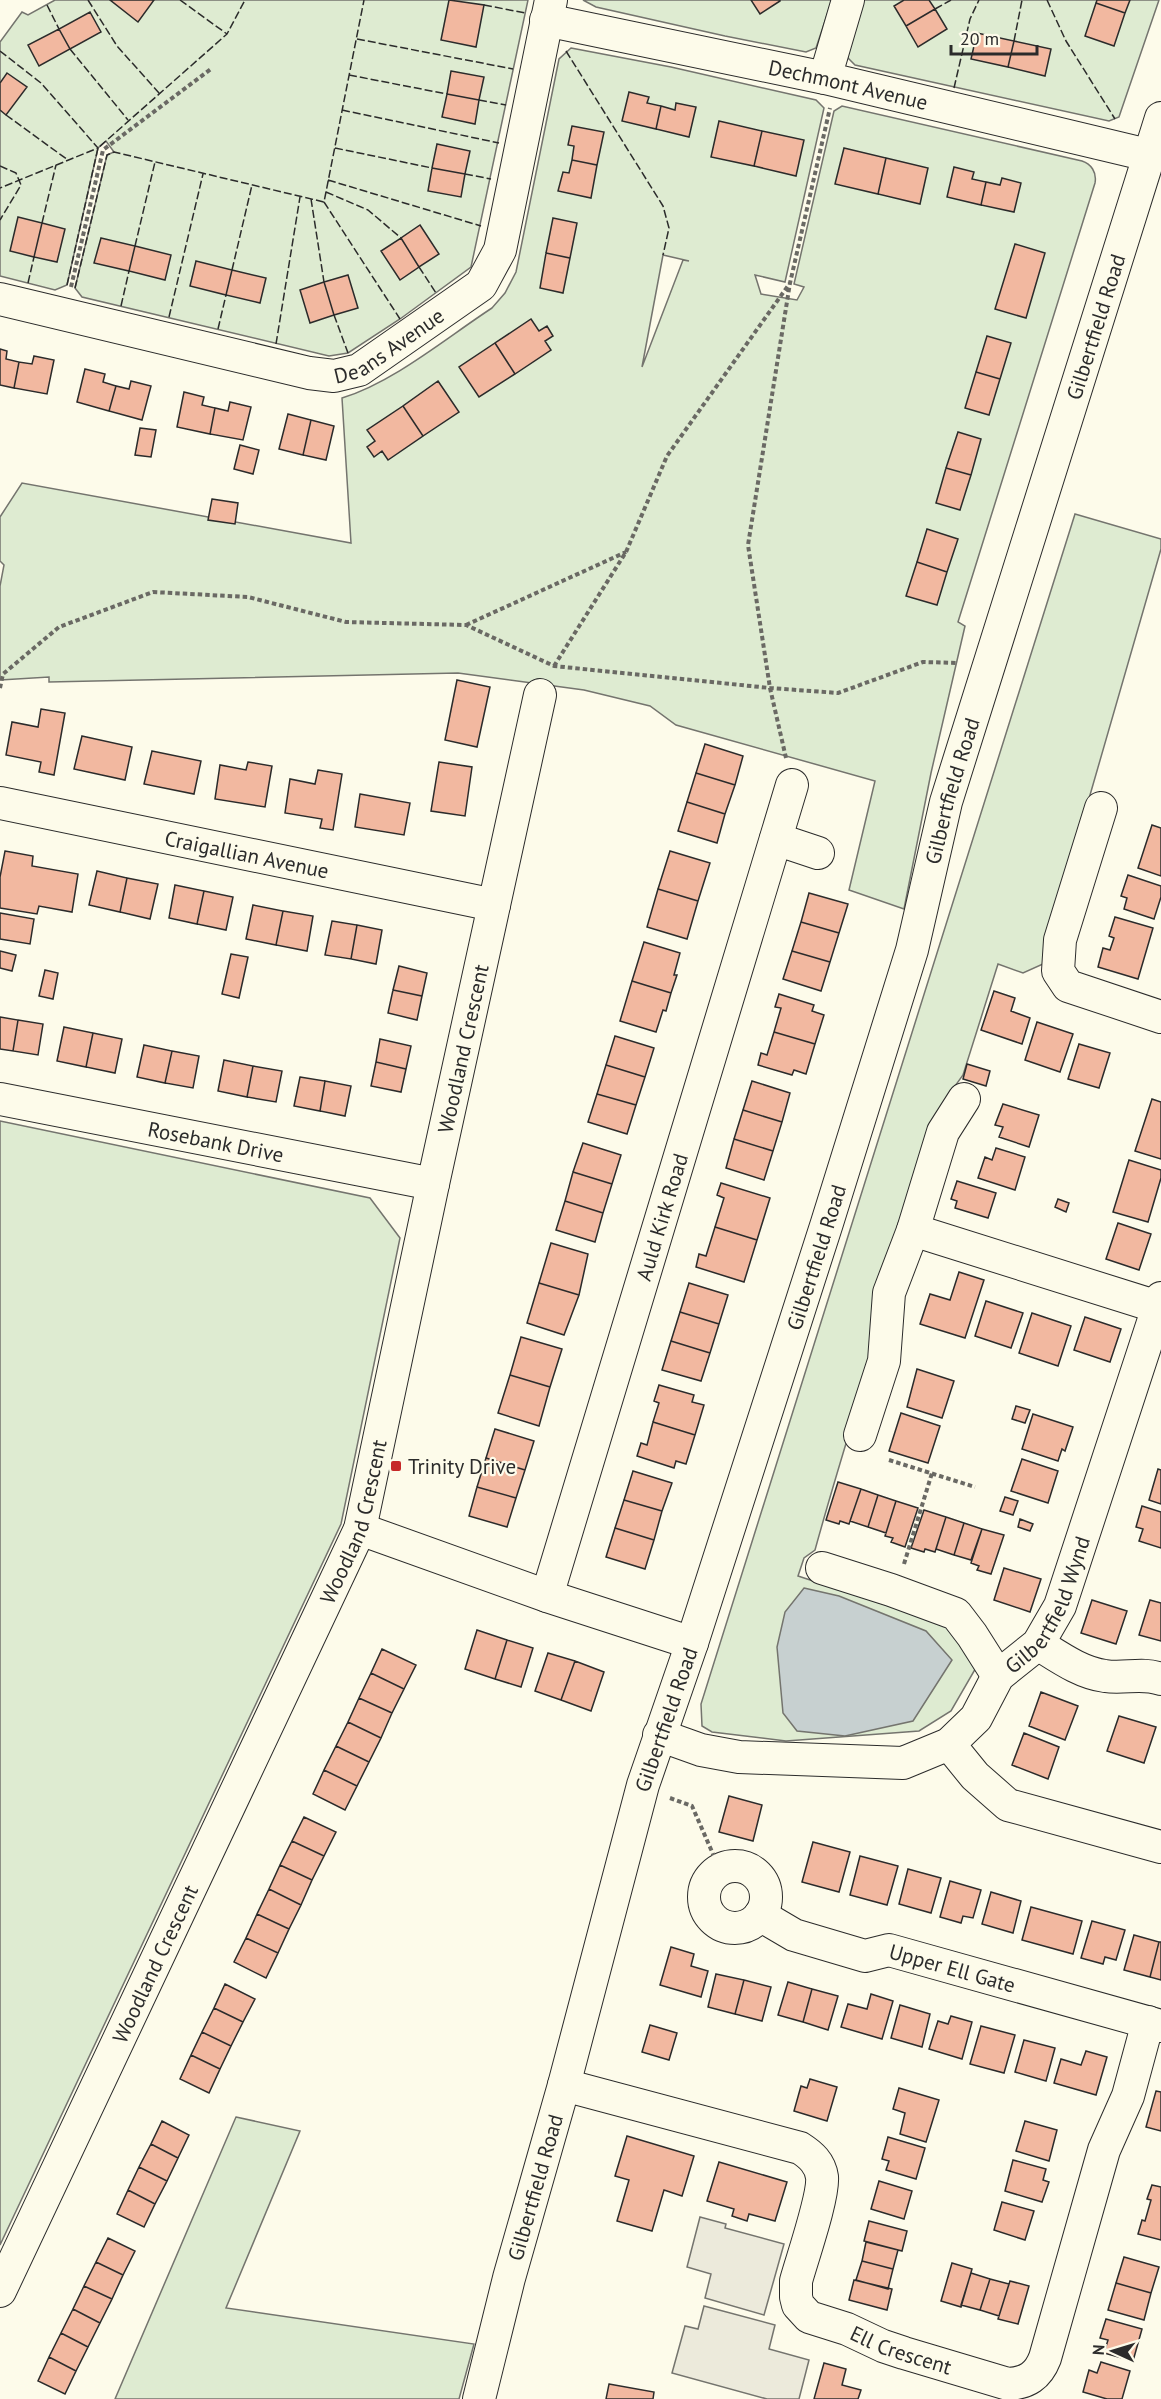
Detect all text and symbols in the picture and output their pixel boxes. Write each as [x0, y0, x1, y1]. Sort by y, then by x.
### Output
scale bar [951, 18, 1036, 56]
text: 20 m [960, 27, 999, 50]
street label: Dechmont Avenue [766, 53, 931, 116]
street label: Gilbertfield Road [1060, 251, 1131, 403]
street label: Deans Avenue [331, 302, 449, 389]
street label: Gilbertfield Road [919, 714, 985, 867]
street label: Craigallian Avenue [162, 824, 331, 884]
street label: Woodland Crescent [431, 962, 494, 1135]
street label: Rosebank Drive [146, 1115, 286, 1168]
street label: Auld Kirk Road [630, 1150, 694, 1284]
street label: Gilbertfield Road [780, 1181, 852, 1333]
street label: Woodland Crescent [313, 1437, 392, 1608]
place label: Trinity Drive [408, 1453, 516, 1480]
marker: Trinity Drive [389, 1459, 403, 1473]
street label: Gilbertfield Wynd [999, 1533, 1096, 1679]
street label: Gilbertfield Road [628, 1644, 703, 1795]
street label: Woodland Crescent [106, 1880, 204, 2047]
street label: Upper Ell Gate [886, 1937, 1019, 1998]
street label: Gilbertfield Road [501, 2111, 569, 2264]
street label: Ell Crescent [846, 2319, 955, 2380]
north arrow [1083, 2321, 1143, 2381]
text: N [1088, 2344, 1108, 2356]

